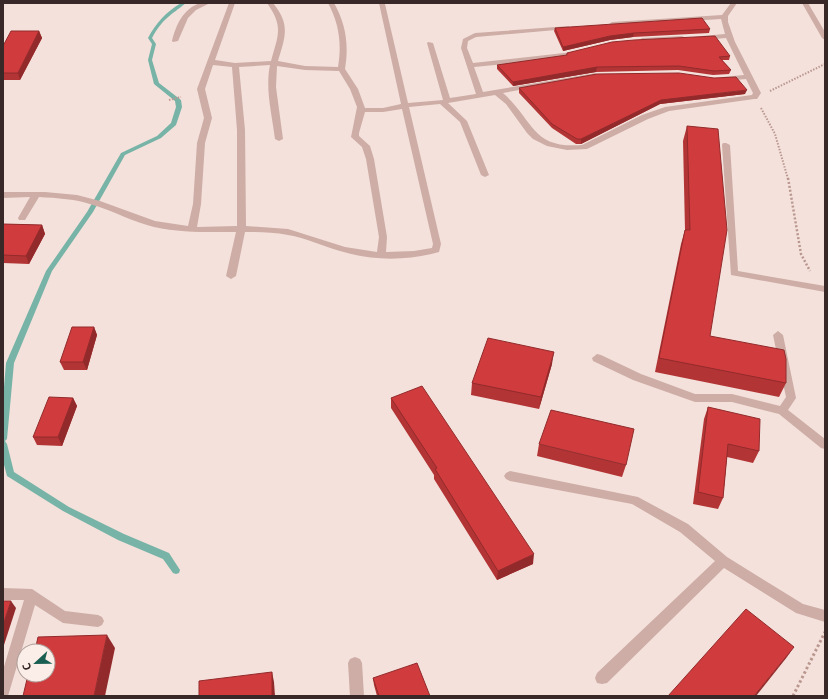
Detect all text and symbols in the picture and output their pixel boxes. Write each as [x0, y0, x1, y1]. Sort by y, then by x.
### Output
north arrow [16, 643, 56, 683]
text: С [18, 661, 35, 673]

